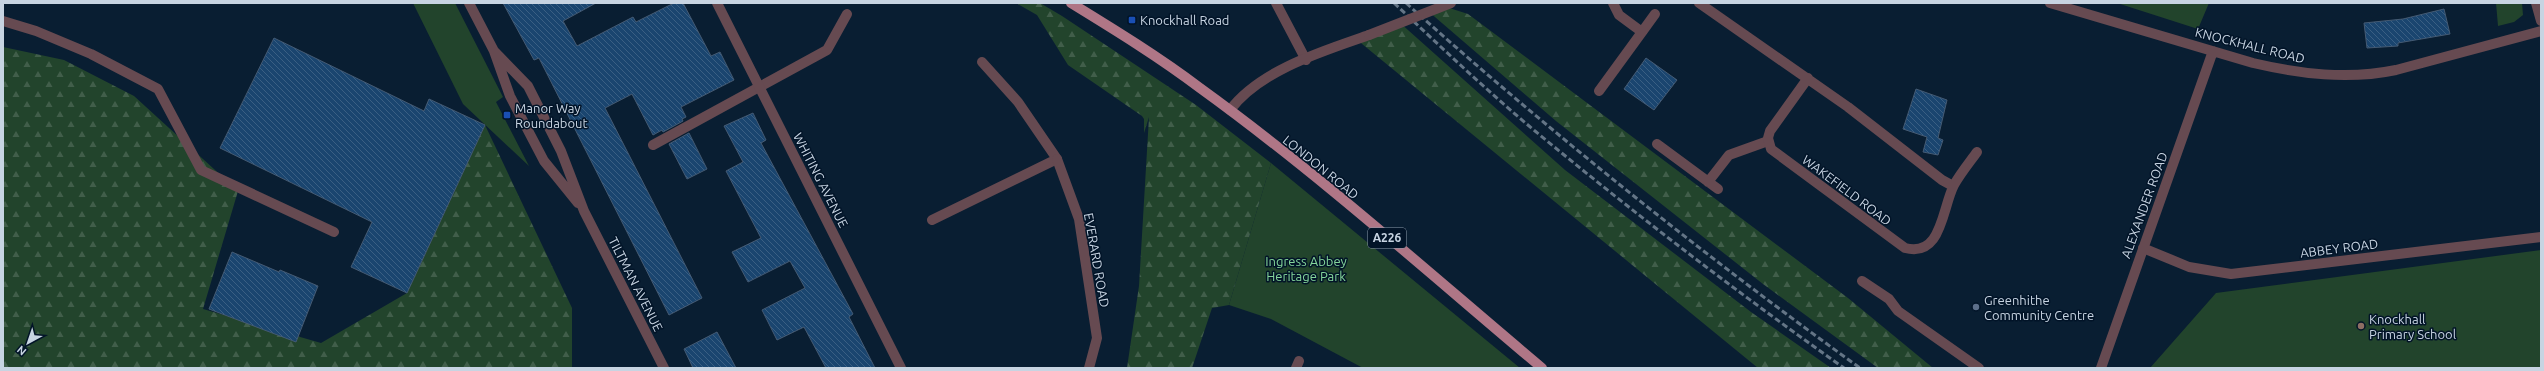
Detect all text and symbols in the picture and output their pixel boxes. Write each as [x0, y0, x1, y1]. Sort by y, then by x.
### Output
place label: Knockhall Road [1140, 13, 1229, 27]
marker: Knockhall Road [1127, 15, 1137, 25]
street label: KNOCKHALL ROAD [2194, 25, 2306, 65]
place label: Manor Way Roundabout [515, 101, 588, 130]
marker: Manor Way Roundabout [502, 110, 512, 120]
street label: WHITING AVENUE [791, 130, 851, 230]
street label: LONDON ROAD [1281, 132, 1361, 202]
street label: ALEXANDER ROAD [2118, 150, 2170, 260]
street label: WAKEFIELD ROAD [1800, 152, 1894, 228]
street label: EVERARD ROAD [1082, 212, 1112, 308]
road number: A226 [1368, 228, 1406, 248]
street label: TILTMAN AVENUE [606, 235, 666, 333]
street label: ABBEY ROAD [2299, 236, 2379, 260]
park label: Ingress Abbey Heritage Park [1265, 254, 1347, 283]
place label: Greenhithe Community Centre [1984, 293, 2094, 322]
marker: Greenhithe Community Centre [1971, 302, 1981, 312]
place label: Knockhall Primary School [2369, 312, 2457, 341]
marker: Knockhall Primary School [2356, 321, 2366, 331]
north arrow [8, 323, 48, 363]
text: N [15, 343, 29, 358]

